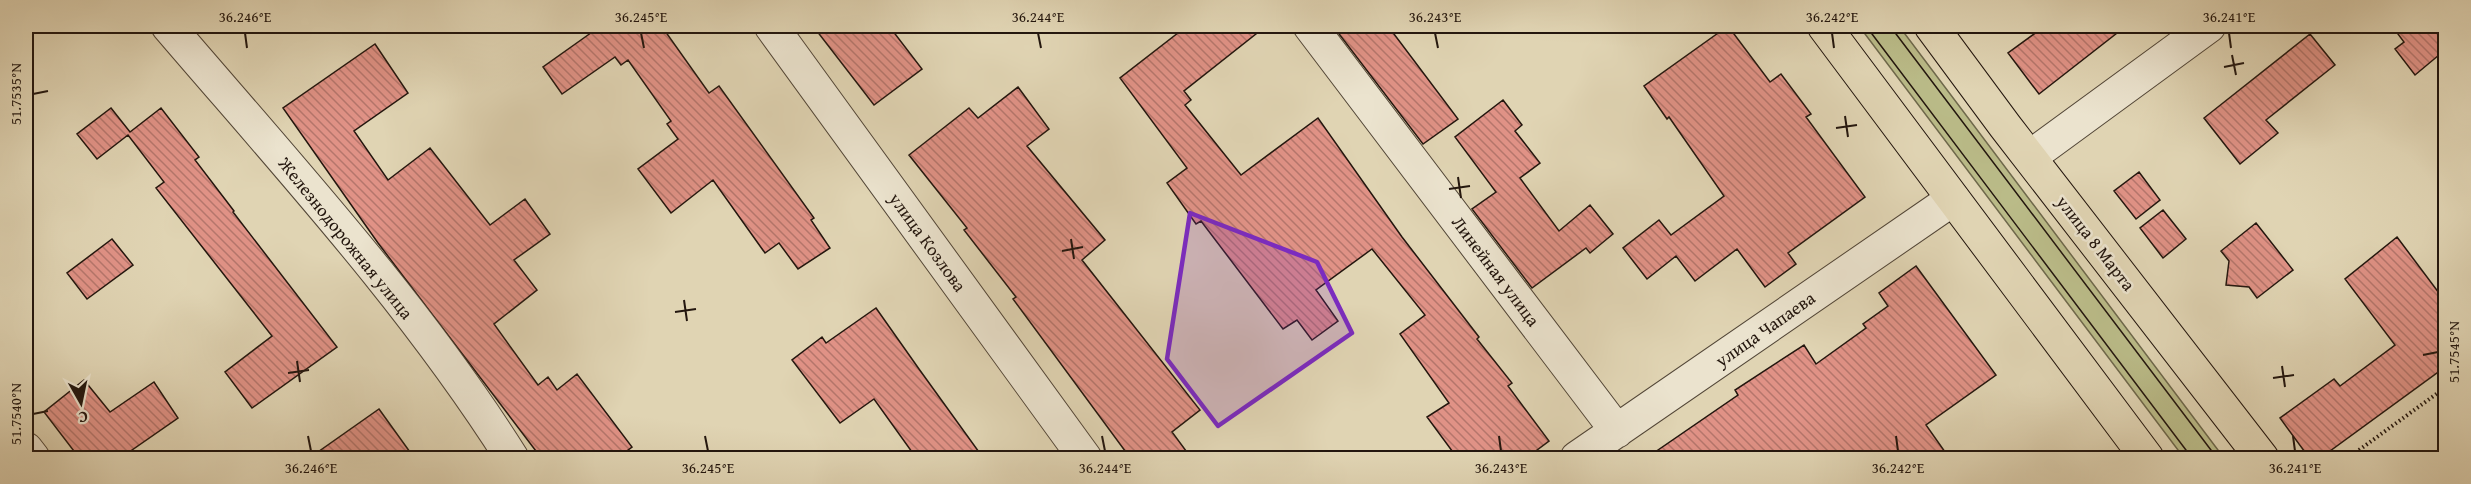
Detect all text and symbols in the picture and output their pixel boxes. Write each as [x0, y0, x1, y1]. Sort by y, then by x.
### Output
text: 36.246°E [219, 6, 272, 27]
text: 36.245°E [615, 6, 668, 27]
text: 36.244°E [1012, 6, 1065, 27]
text: 36.243°E [1409, 6, 1462, 27]
text: 36.242°E [1806, 6, 1859, 27]
text: 36.241°E [2203, 6, 2256, 27]
text: 51.7535°N [5, 63, 26, 125]
street label: Железнодорожная улица [271, 150, 420, 325]
street label: улица Козлова [882, 186, 974, 298]
street label: улица 8 Марта [2049, 189, 2142, 297]
street label: Линейная улица [1445, 210, 1547, 332]
street label: улица Чапаева [1709, 284, 1821, 374]
text: 51.7545°N [2443, 321, 2464, 383]
north arrow [51, 373, 111, 433]
text: 51.7540°N [5, 383, 26, 445]
text: С [77, 405, 90, 430]
text: 36.246°E [285, 457, 338, 478]
text: 36.245°E [682, 457, 735, 478]
text: 36.244°E [1079, 457, 1132, 478]
text: 36.243°E [1475, 457, 1528, 478]
text: 36.242°E [1872, 457, 1925, 478]
text: 36.241°E [2269, 457, 2322, 478]

